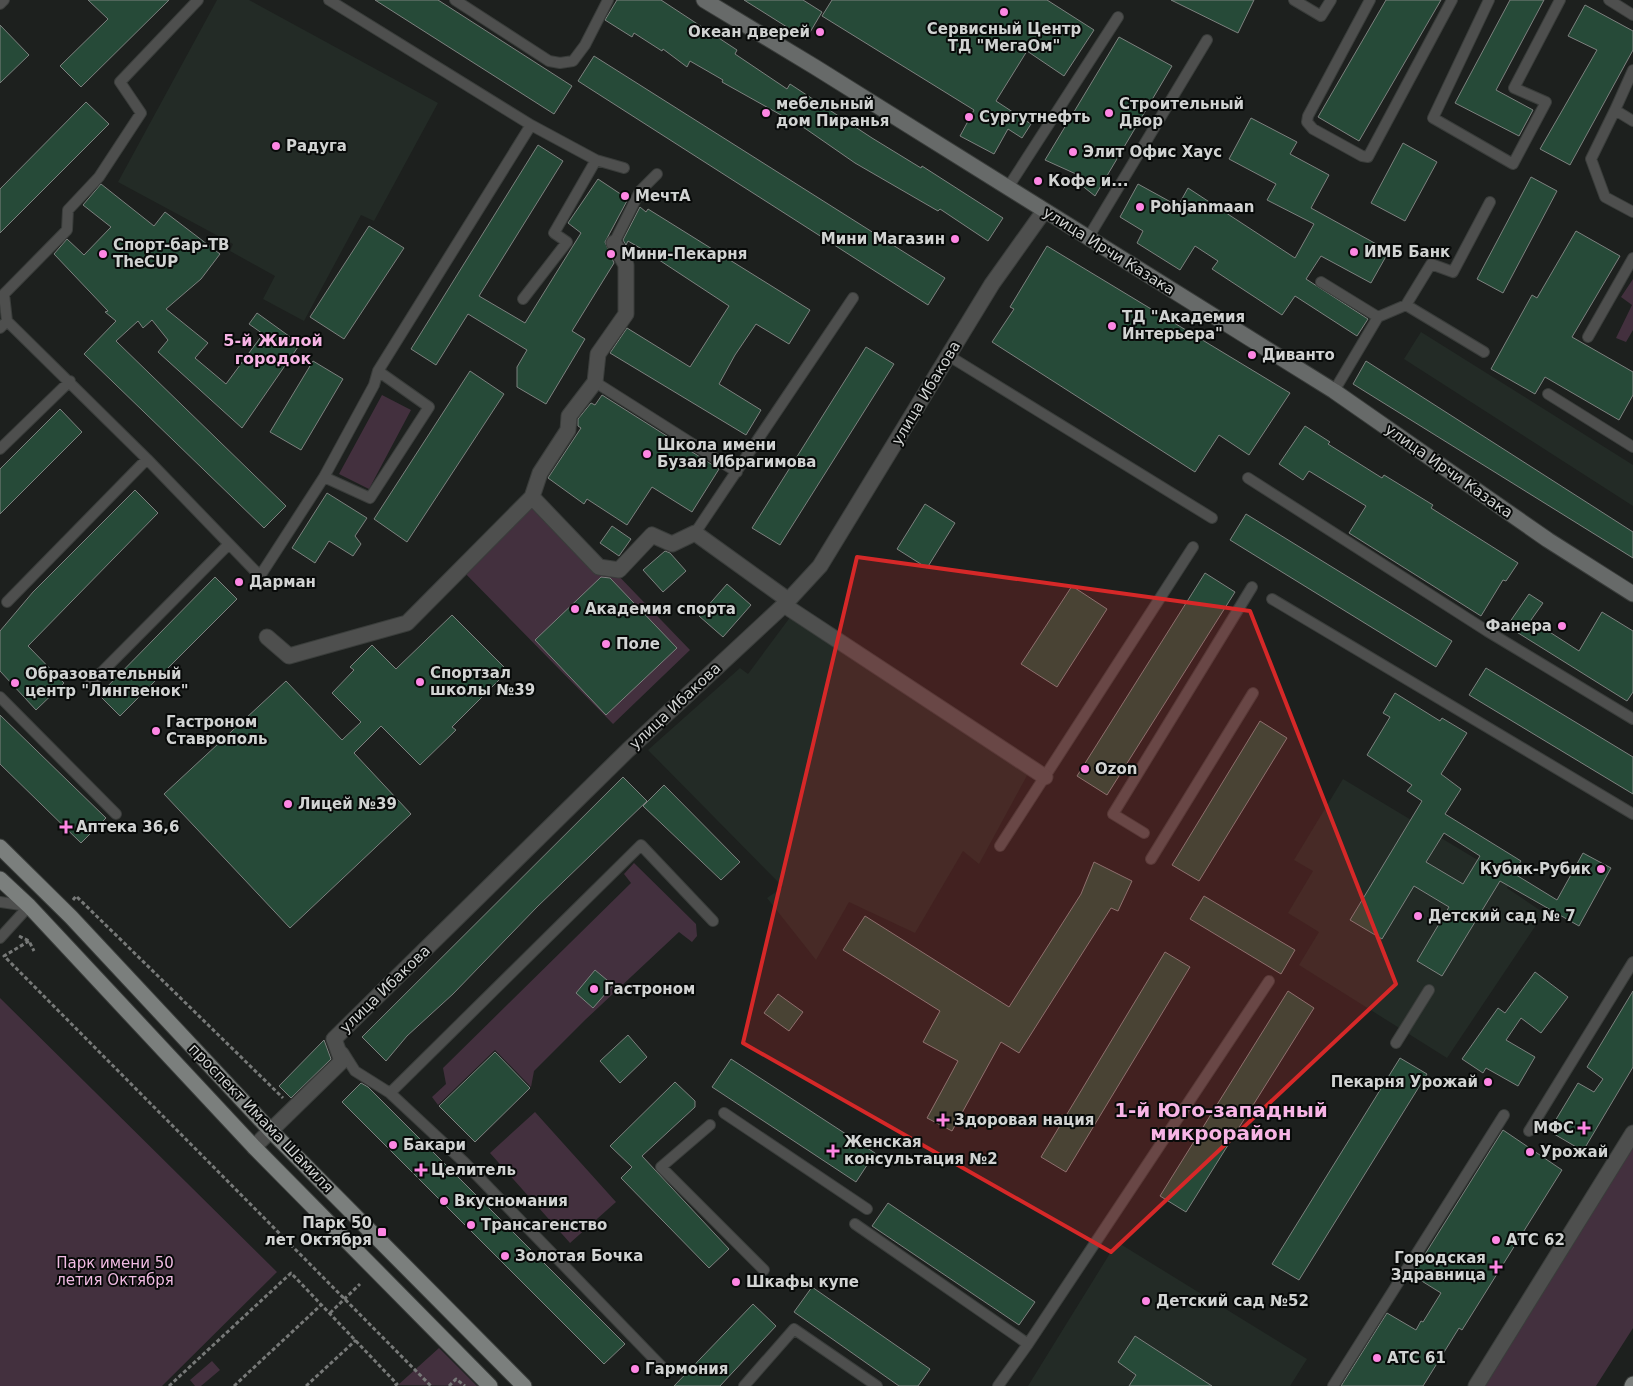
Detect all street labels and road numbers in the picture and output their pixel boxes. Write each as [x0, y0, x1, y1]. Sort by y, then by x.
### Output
street label: улица Ирчи Казака [1040, 203, 1178, 299]
street label: улица Ибакова [888, 338, 964, 448]
street label: улица Ирчи Казака [1382, 420, 1516, 522]
street label: улица Ибакова [626, 659, 724, 753]
street label: улица Ибакова [336, 941, 434, 1037]
street label: проспект Имама Шамиля [185, 1040, 337, 1196]

